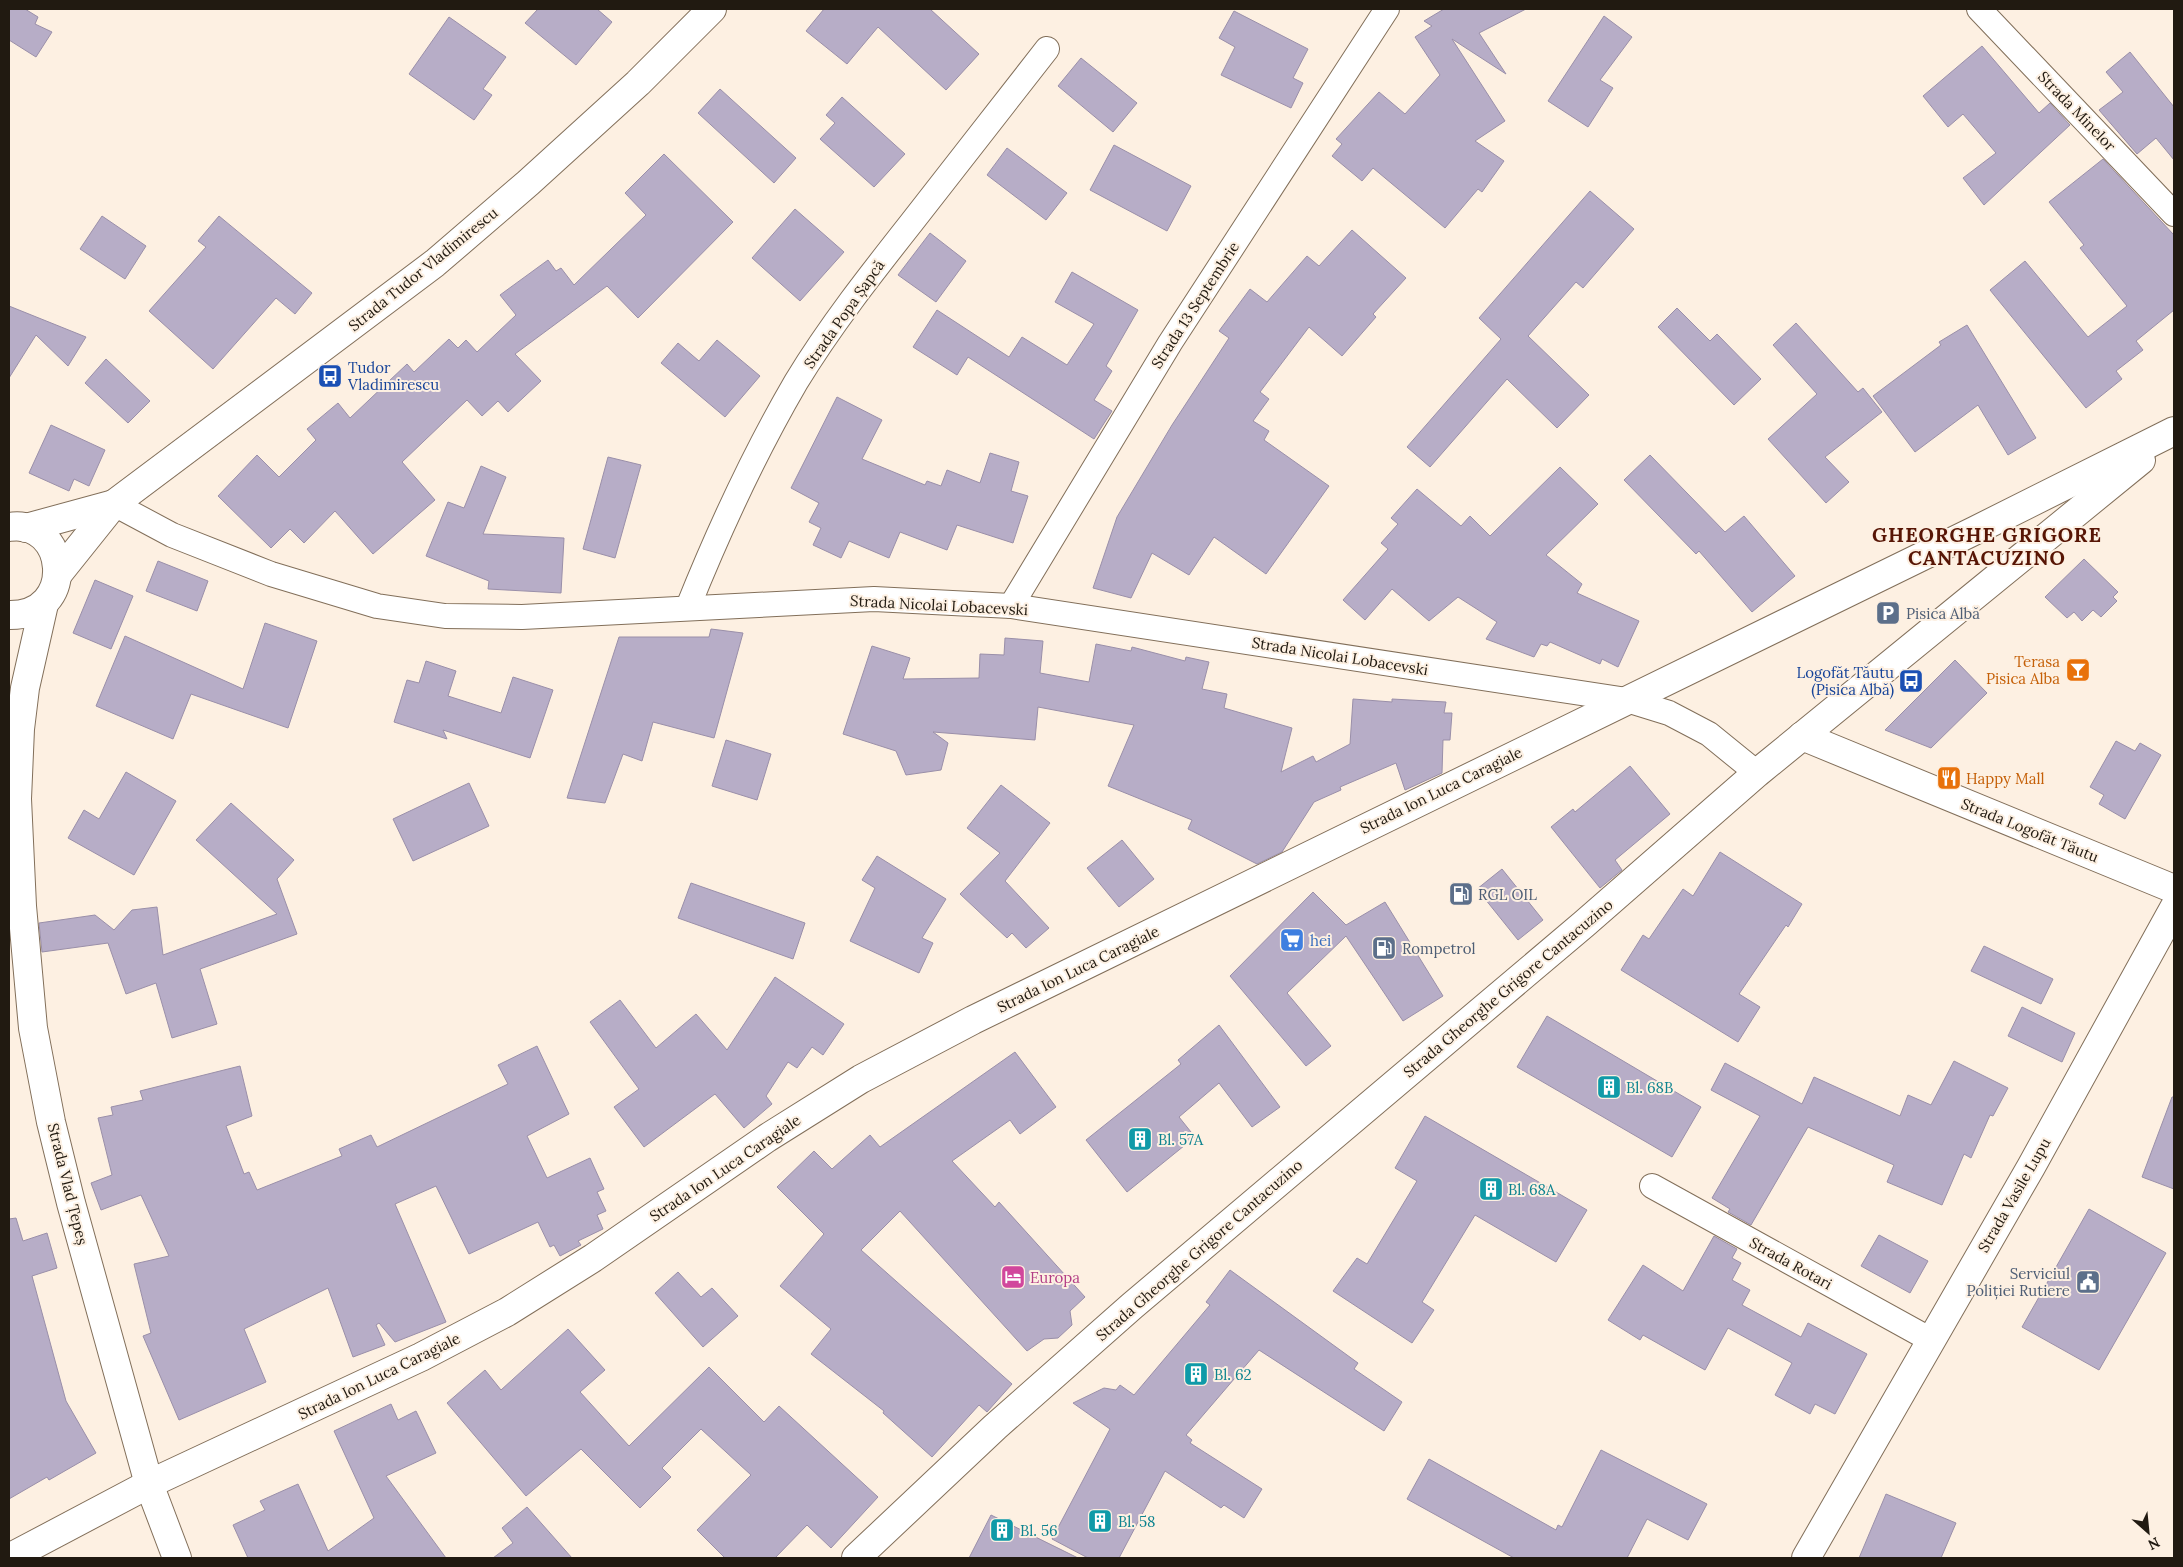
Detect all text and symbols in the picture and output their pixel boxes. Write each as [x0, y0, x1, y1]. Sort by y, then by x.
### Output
street label: Strada Minelor [2034, 67, 2120, 155]
street label: Strada Tudor Vladimirescu [344, 203, 502, 335]
street label: Strada 13 Septembrie [1147, 238, 1243, 372]
street label: Strada Popa Șapcă [799, 256, 889, 372]
place label: Tudor Vladimirescu [347, 358, 439, 394]
bus stop icon: Tudor Vladimirescu [317, 363, 343, 389]
district label: GHEORGHE GRIGORE CANTACUZINO [1872, 522, 2102, 570]
street label: Strada Nicolai Lobacevski [850, 591, 1028, 619]
parking icon: Pisica Albă [1875, 600, 1901, 626]
place label: Pisica Albă [1906, 604, 1980, 623]
street label: Strada Nicolai Lobacevski [1251, 633, 1429, 679]
place label: Terasa Pisica Alba [1986, 652, 2060, 688]
bar icon: Terasa Pisica Alba [2065, 657, 2091, 683]
place label: Logofăt Tăutu (Pisica Albă) [1797, 663, 1894, 700]
bus stop icon: Logofăt Tăutu (Pisica Albă) [1898, 668, 1924, 694]
street label: Strada Ion Luca Caragiale [1357, 742, 1525, 838]
restaurant icon: Happy Mall [1936, 765, 1962, 791]
place label: Happy Mall [1966, 769, 2045, 788]
street label: Strada Logofăt Tăutu [1959, 794, 2101, 866]
fuel station icon: RGL OIL [1448, 881, 1474, 907]
place label: RGL OIL [1478, 885, 1537, 904]
street label: Strada Gheorghe Grigore Cantacuzino [1399, 895, 1617, 1081]
street label: Strada Ion Luca Caragiale [994, 921, 1162, 1017]
supermarket icon: hei [1279, 927, 1305, 953]
place label: hei [1310, 931, 1331, 950]
fuel station icon: Rompetrol [1371, 935, 1397, 961]
place label: Rompetrol [1402, 939, 1476, 958]
building icon: Bl. 68B [1596, 1074, 1622, 1100]
place label: Bl. 68B [1626, 1078, 1673, 1097]
street label: Strada Ion Luca Caragiale [646, 1110, 804, 1226]
street label: Strada Vlad Țepeș [43, 1121, 92, 1247]
building icon: Bl. 57A [1127, 1126, 1153, 1152]
place label: Bl. 57A [1158, 1130, 1204, 1149]
street label: Strada Vasile Lupu [1974, 1134, 2055, 1256]
street label: Strada Gheorghe Grigore Cantacuzino [1092, 1155, 1306, 1345]
building icon: Bl. 68A [1478, 1176, 1504, 1202]
place label: Bl. 68A [1508, 1180, 1556, 1199]
street label: Strada Rotari [1746, 1233, 1836, 1293]
hotel icon: Europa [1000, 1264, 1026, 1290]
place label: Serviciul Poliției Rutiere [1966, 1264, 2070, 1300]
place label: Europa [1030, 1268, 1080, 1287]
public building icon: Serviciul Poliției Rutiere [2075, 1269, 2101, 1295]
street label: Strada Ion Luca Caragiale [295, 1328, 463, 1424]
building icon: Bl. 62 [1183, 1361, 1209, 1387]
place label: Bl. 62 [1214, 1365, 1252, 1384]
north arrow [2123, 1507, 2173, 1557]
building icon: Bl. 58 [1087, 1508, 1113, 1534]
place label: Bl. 58 [1118, 1512, 1156, 1531]
building icon: Bl. 56 [989, 1517, 1015, 1543]
place label: Bl. 56 [1020, 1521, 1058, 1540]
text: N [2145, 1533, 2163, 1554]

